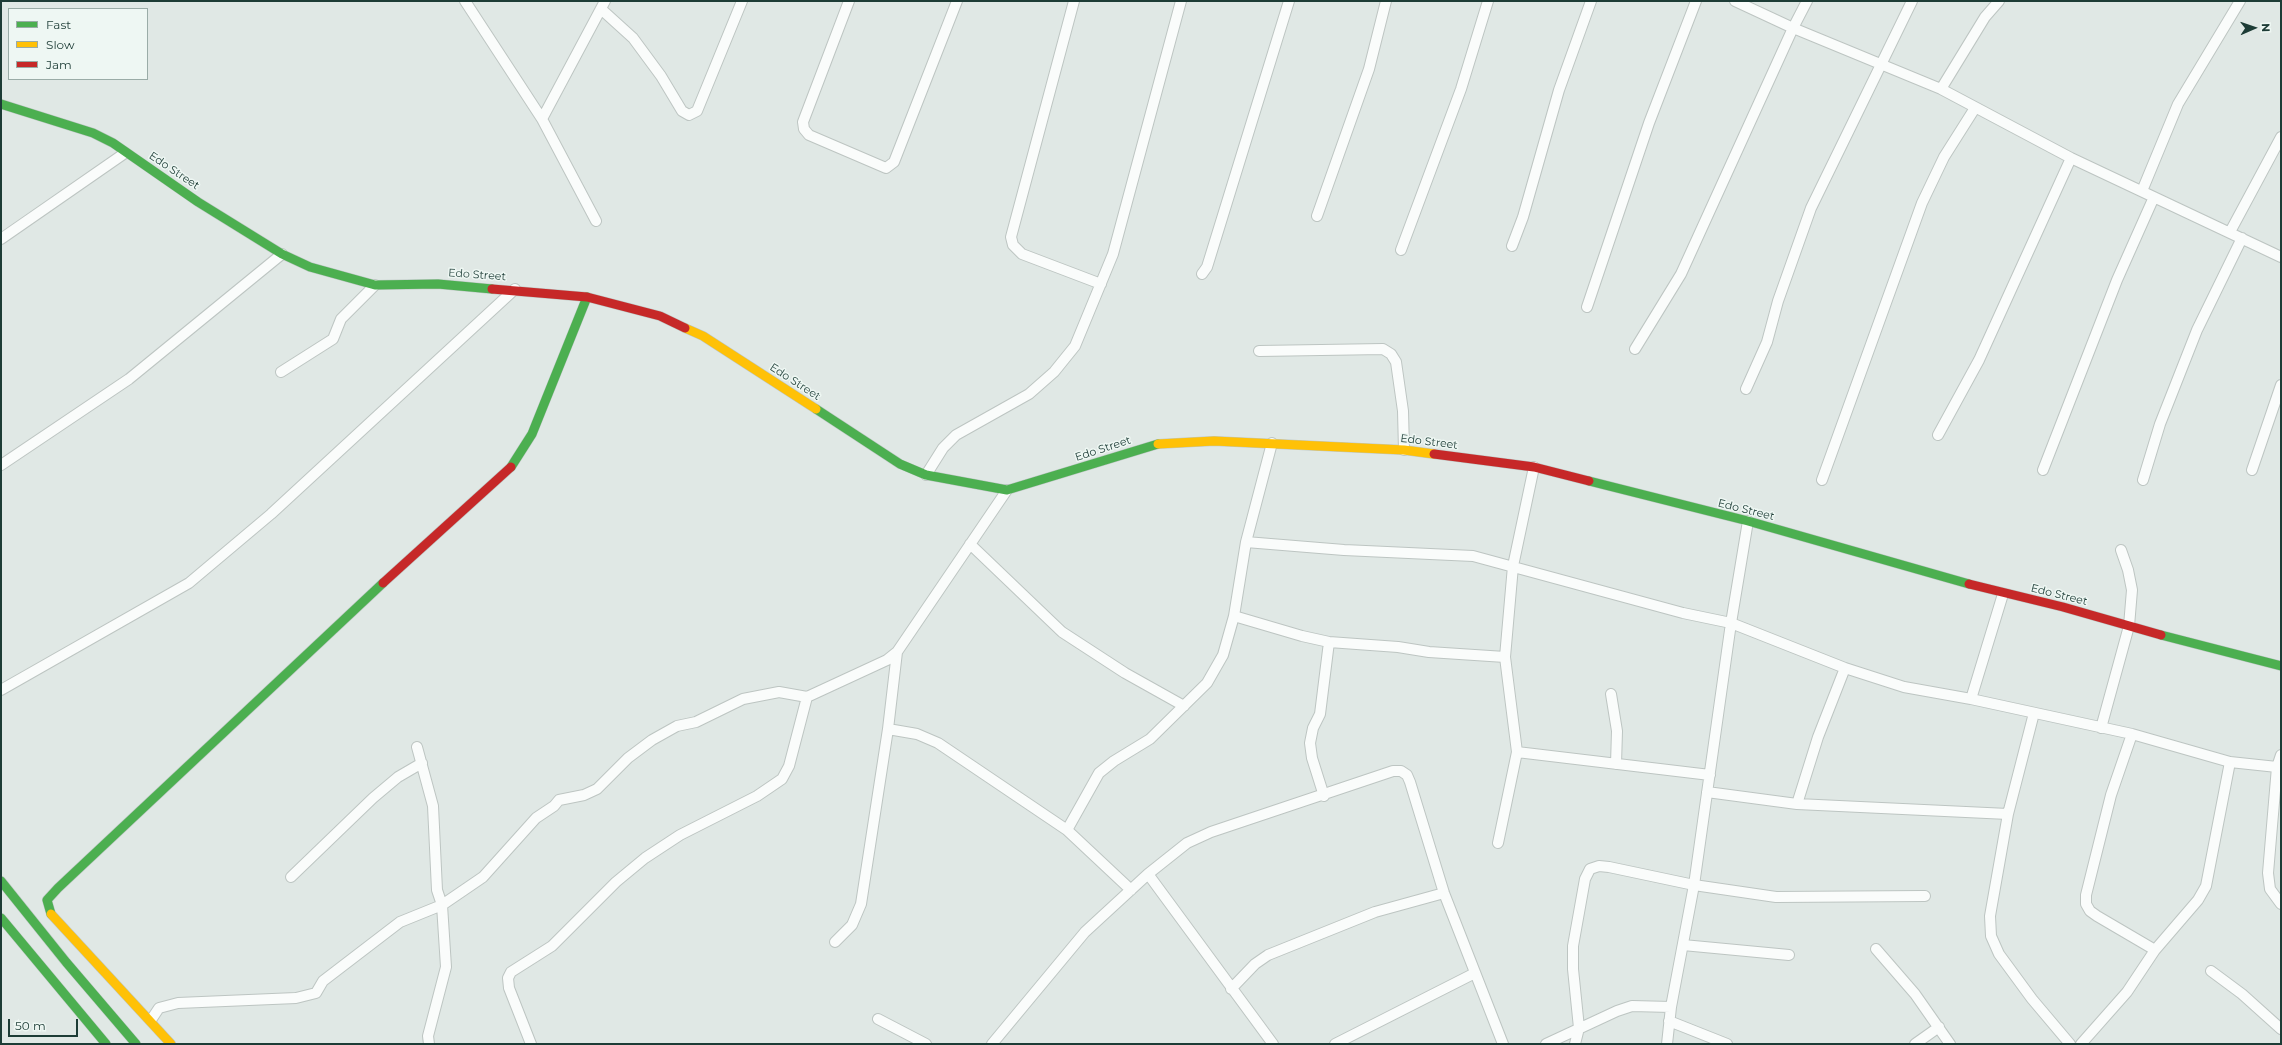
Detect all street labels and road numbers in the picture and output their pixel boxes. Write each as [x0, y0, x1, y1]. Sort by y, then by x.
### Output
street label: Edo Street [146, 149, 202, 193]
street label: Edo Street [448, 266, 506, 284]
street label: Edo Street [767, 361, 823, 403]
street label: Edo Street [1400, 432, 1458, 452]
street label: Edo Street [1073, 434, 1133, 464]
street label: Edo Street [1716, 497, 1776, 523]
street label: Edo Street [2029, 582, 2089, 608]

